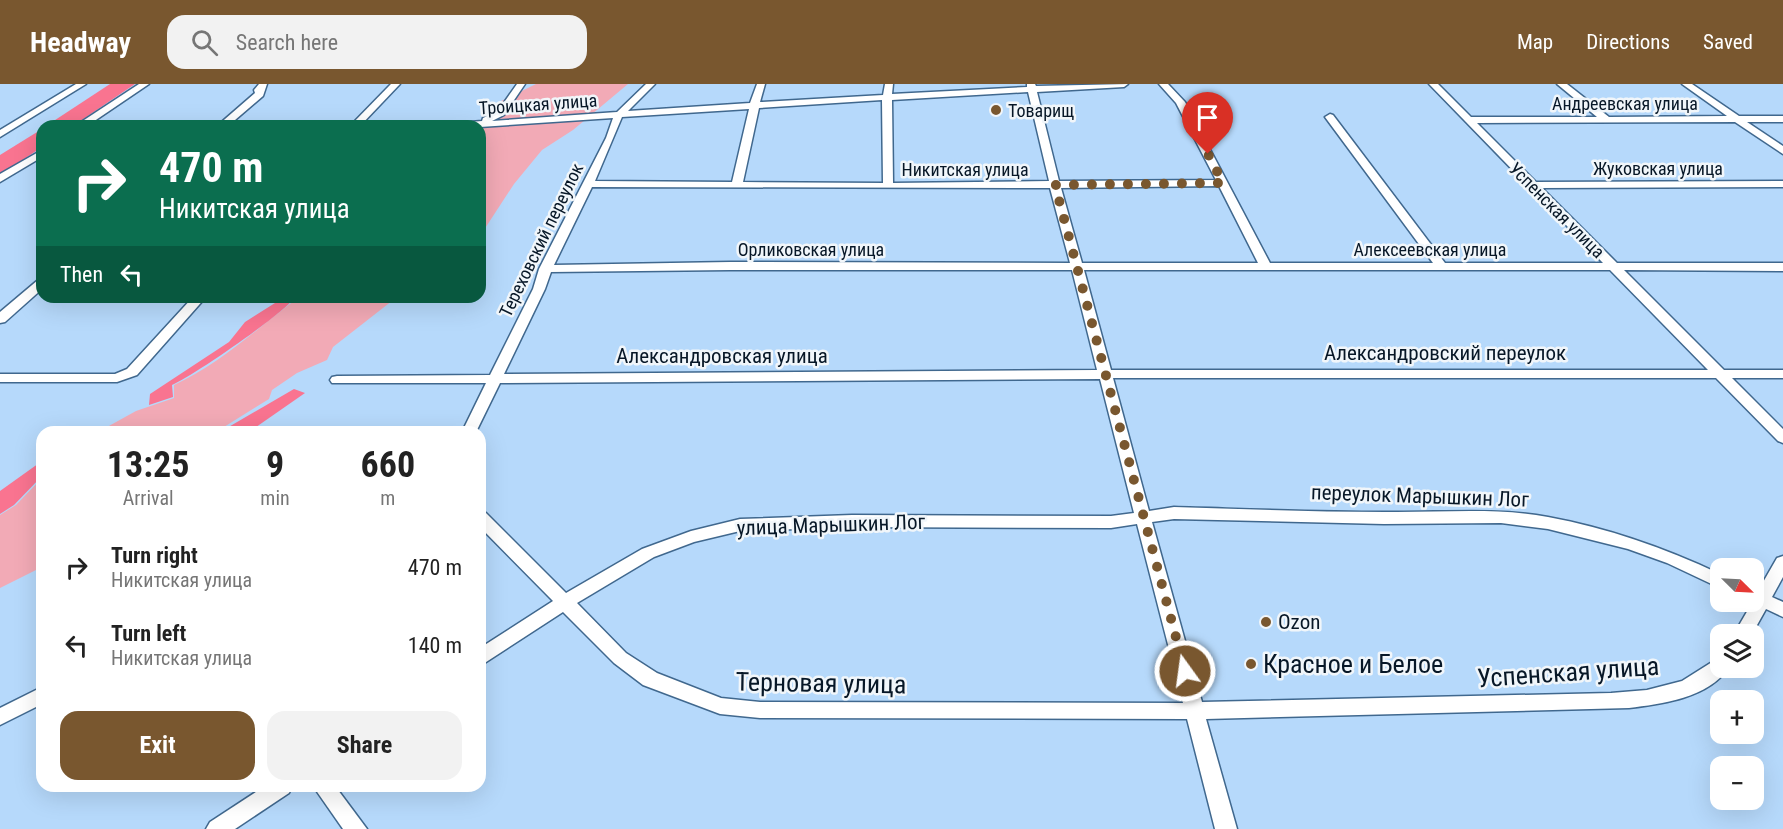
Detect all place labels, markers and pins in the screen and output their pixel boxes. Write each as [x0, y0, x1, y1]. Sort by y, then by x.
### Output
pin [1182, 92, 1233, 154]
place label: Товарищ [1008, 100, 1074, 121]
marker: Товарищ [989, 103, 1003, 117]
place label: Ozon [1278, 610, 1320, 634]
marker: Ozon [1259, 615, 1273, 629]
place label: Красное и Белое [1263, 649, 1443, 679]
marker: Красное и Белое [1244, 657, 1258, 671]

